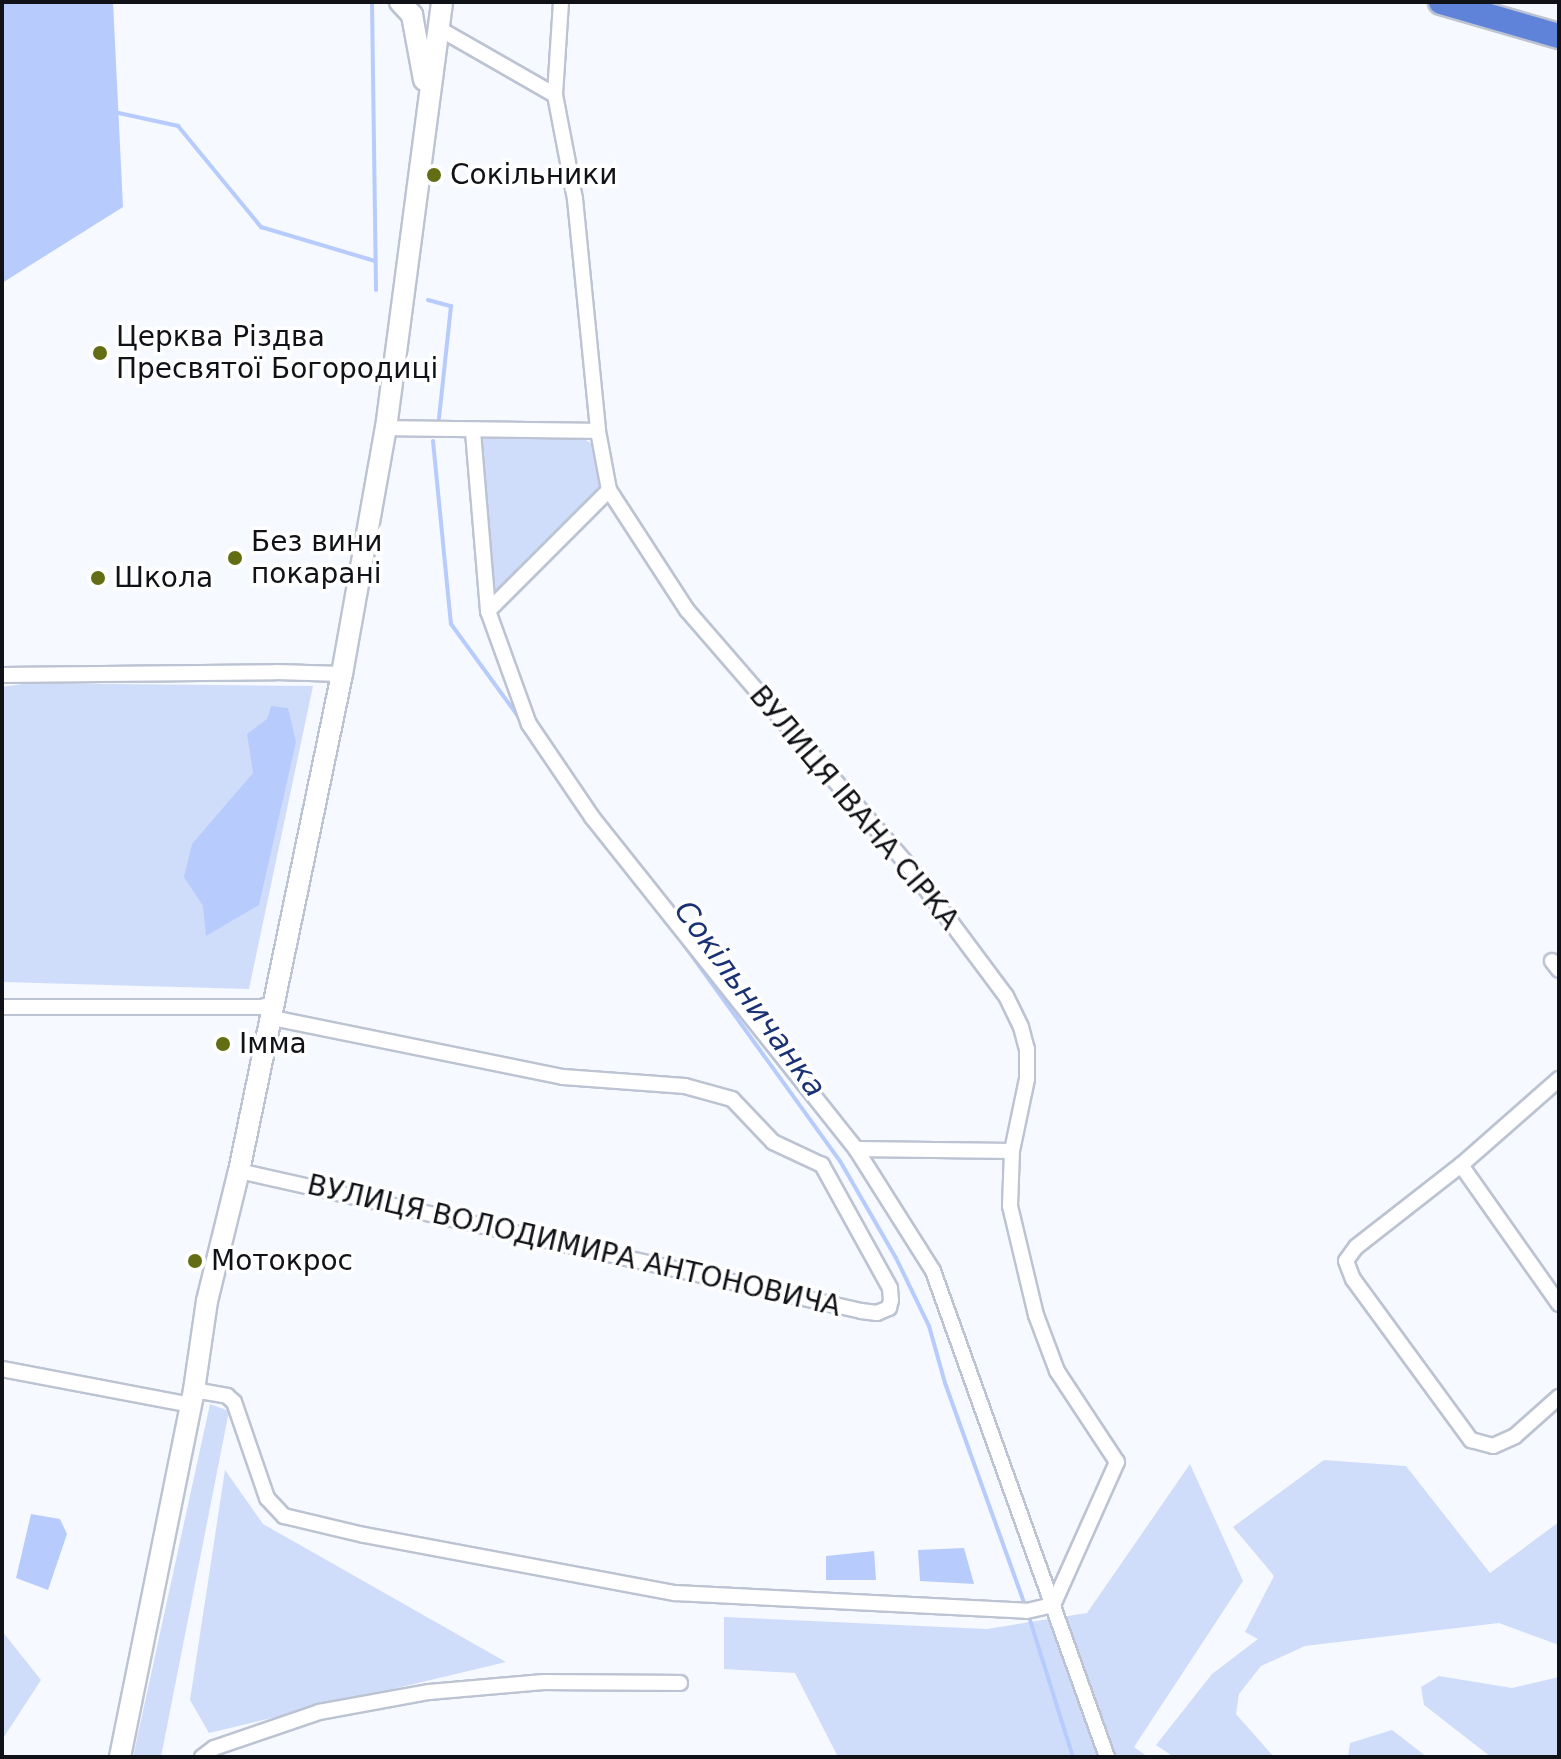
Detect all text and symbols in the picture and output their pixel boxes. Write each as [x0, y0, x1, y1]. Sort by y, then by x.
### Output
place label: Сокільники [450, 158, 617, 192]
marker: Сокільники [425, 166, 443, 184]
place label: Церква Різдва Пресвятої Богородиці [116, 320, 438, 386]
marker: Церква Різдва Пресвятої Богородиці [91, 344, 109, 362]
place label: Без вини покарані [251, 525, 382, 591]
marker: Без вини покарані [226, 549, 244, 567]
place label: Школа [114, 561, 213, 595]
marker: Школа [89, 569, 107, 587]
street label: ВУЛИЦЯ ІВАНА СІРКА [742, 679, 966, 937]
water label: Сокільничанка [667, 894, 833, 1104]
place label: Імма [239, 1027, 307, 1061]
marker: Імма [214, 1035, 232, 1053]
street label: ВУЛИЦЯ ВОЛОДИМИРА АНТОНОВИЧА [304, 1168, 844, 1324]
place label: Мотокрос [211, 1244, 353, 1278]
marker: Мотокрос [186, 1252, 204, 1270]

